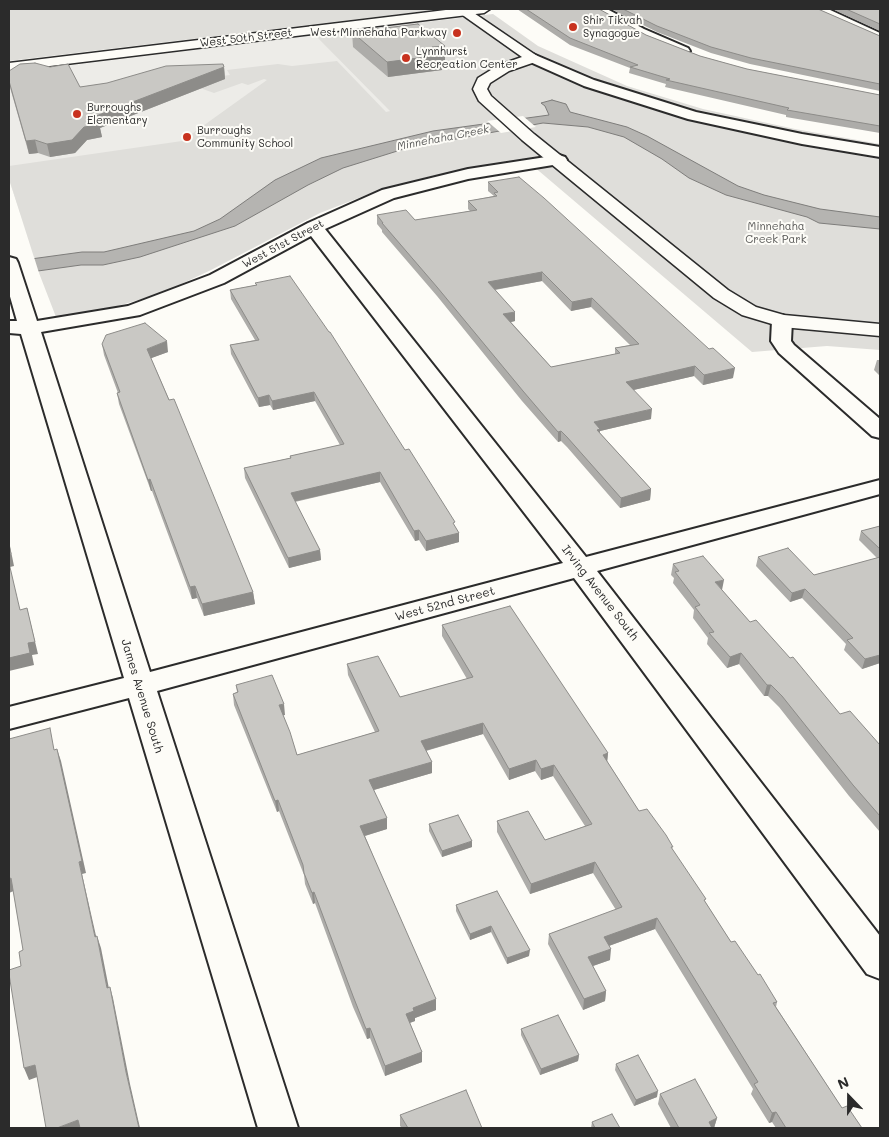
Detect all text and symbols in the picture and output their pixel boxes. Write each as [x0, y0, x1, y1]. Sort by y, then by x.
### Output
place label: Shir Tikvah Synagogue [583, 14, 642, 40]
marker: Shir Tikvah Synagogue [567, 21, 579, 33]
street label: West 50th Street [199, 26, 293, 50]
place label: West Minnehaha Parkway [310, 26, 447, 40]
marker: West Minnehaha Parkway [451, 27, 463, 39]
place label: Lynnhurst Recreation Center [416, 45, 518, 71]
marker: Lynnhurst Recreation Center [400, 52, 412, 64]
place label: Burroughs Elementary [87, 101, 147, 127]
marker: Burroughs Elementary [71, 108, 83, 120]
water label: Minnehaha Creek [396, 123, 490, 153]
place label: Burroughs Community School [197, 124, 293, 150]
marker: Burroughs Community School [181, 131, 193, 143]
street label: West 51st Street [240, 217, 326, 271]
park label: Minnehaha Creek Park [745, 220, 807, 246]
street label: Irving Avenue South [558, 543, 642, 643]
street label: West 52nd Street [393, 584, 497, 624]
street label: James Avenue South [118, 637, 166, 755]
north arrow [824, 1072, 874, 1122]
text: N [835, 1072, 852, 1093]

